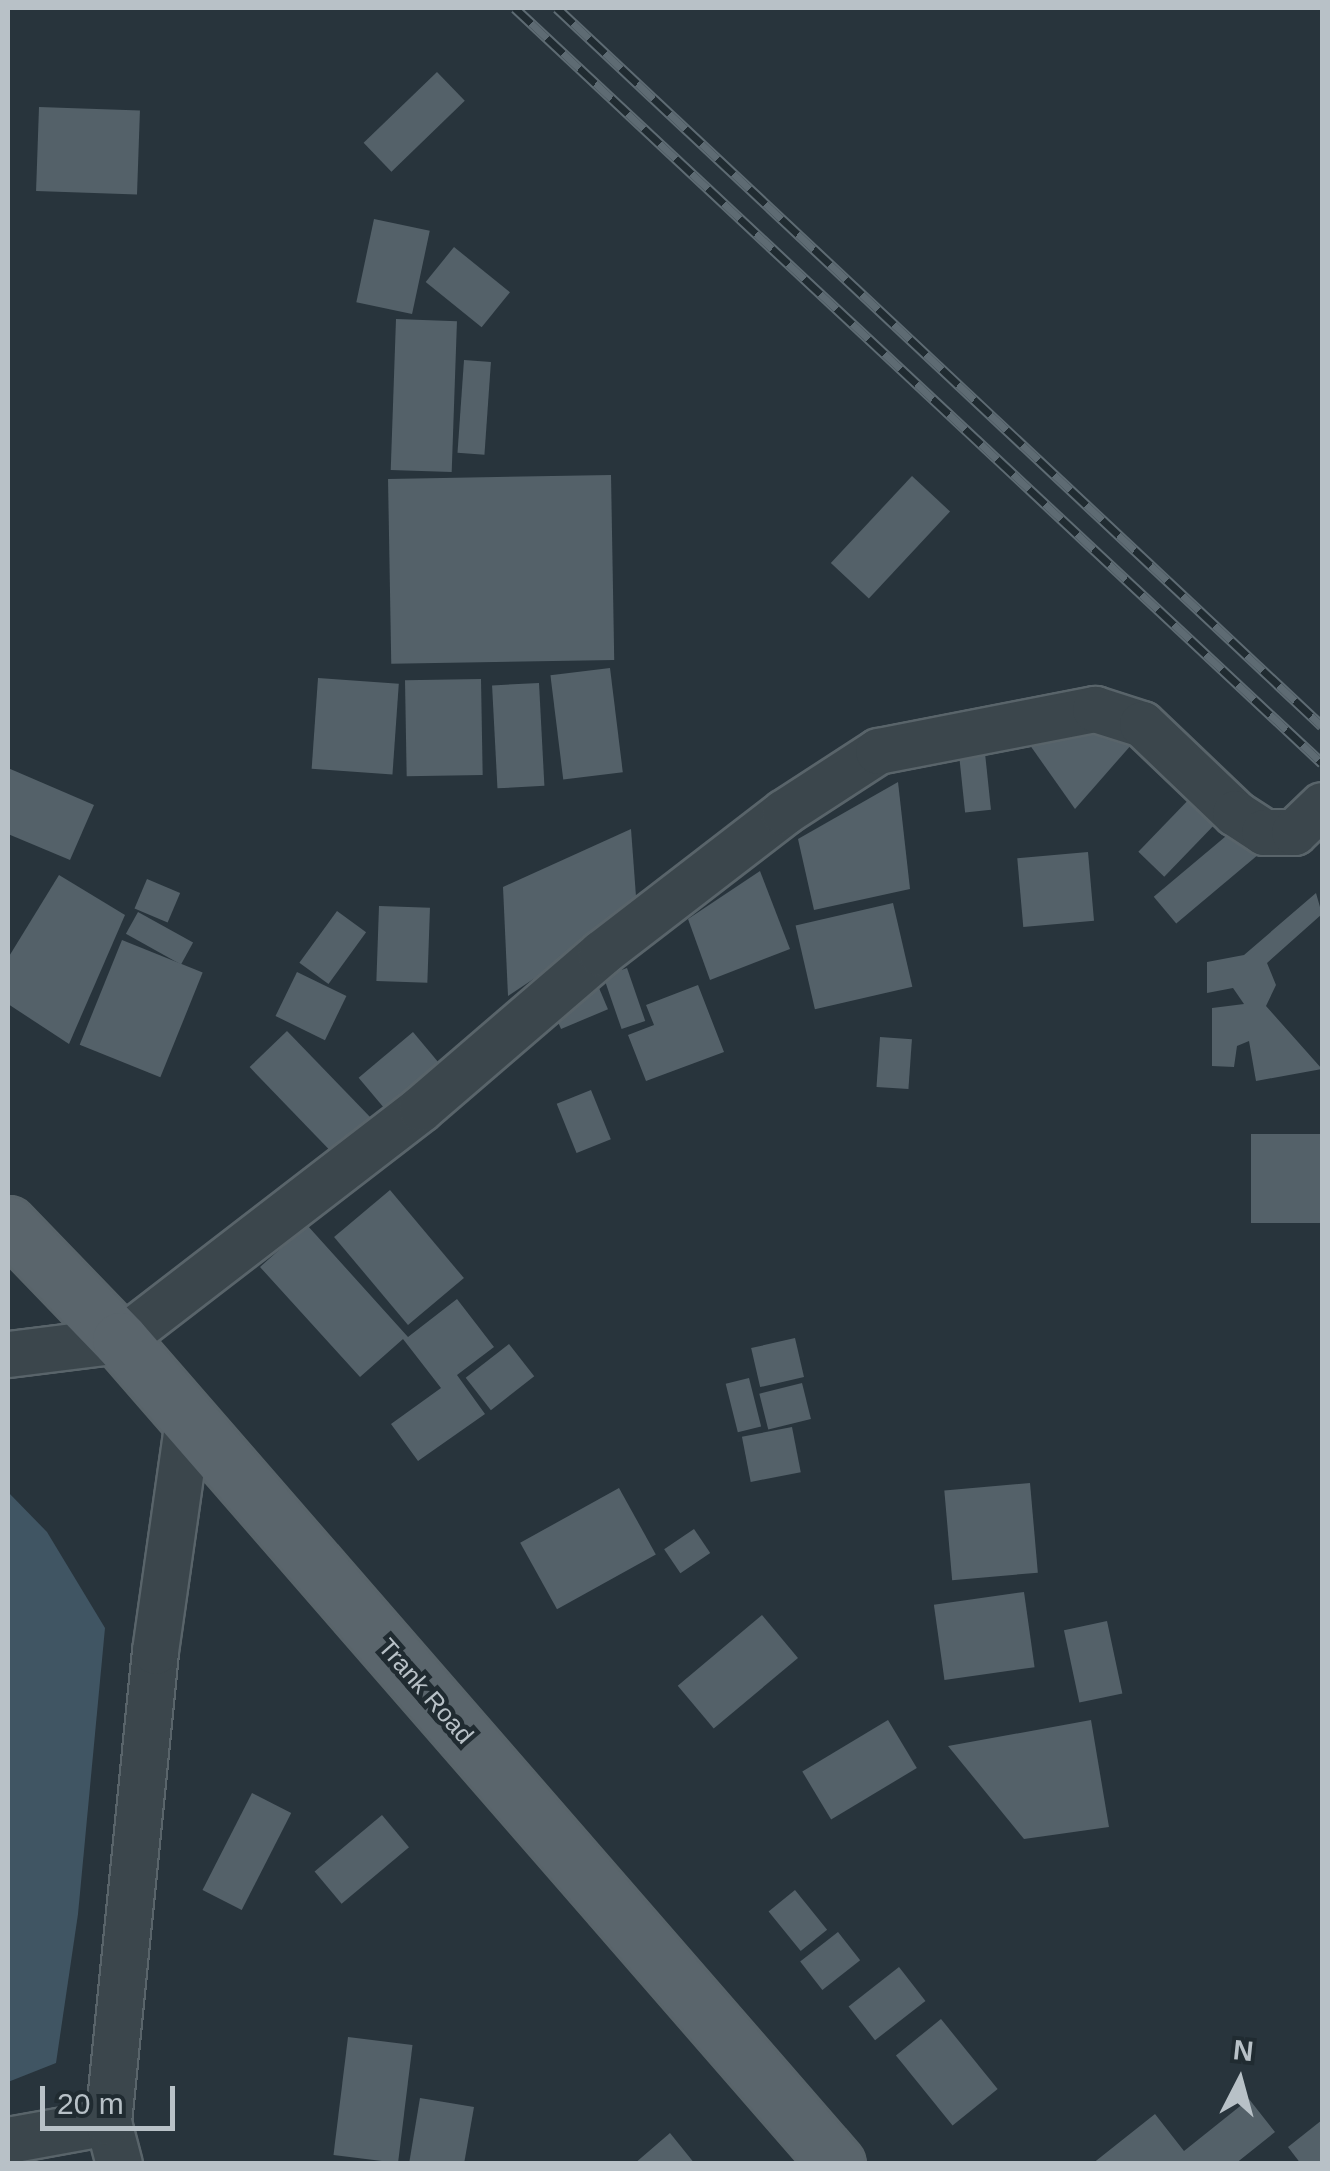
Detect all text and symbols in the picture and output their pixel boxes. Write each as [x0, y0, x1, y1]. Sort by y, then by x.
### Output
street label: Trank Road [372, 1632, 480, 1750]
north arrow [1190, 2031, 1290, 2131]
text: N [1231, 2034, 1255, 2067]
scale bar [45, 2066, 180, 2128]
text: 20 m [57, 2087, 124, 2120]

